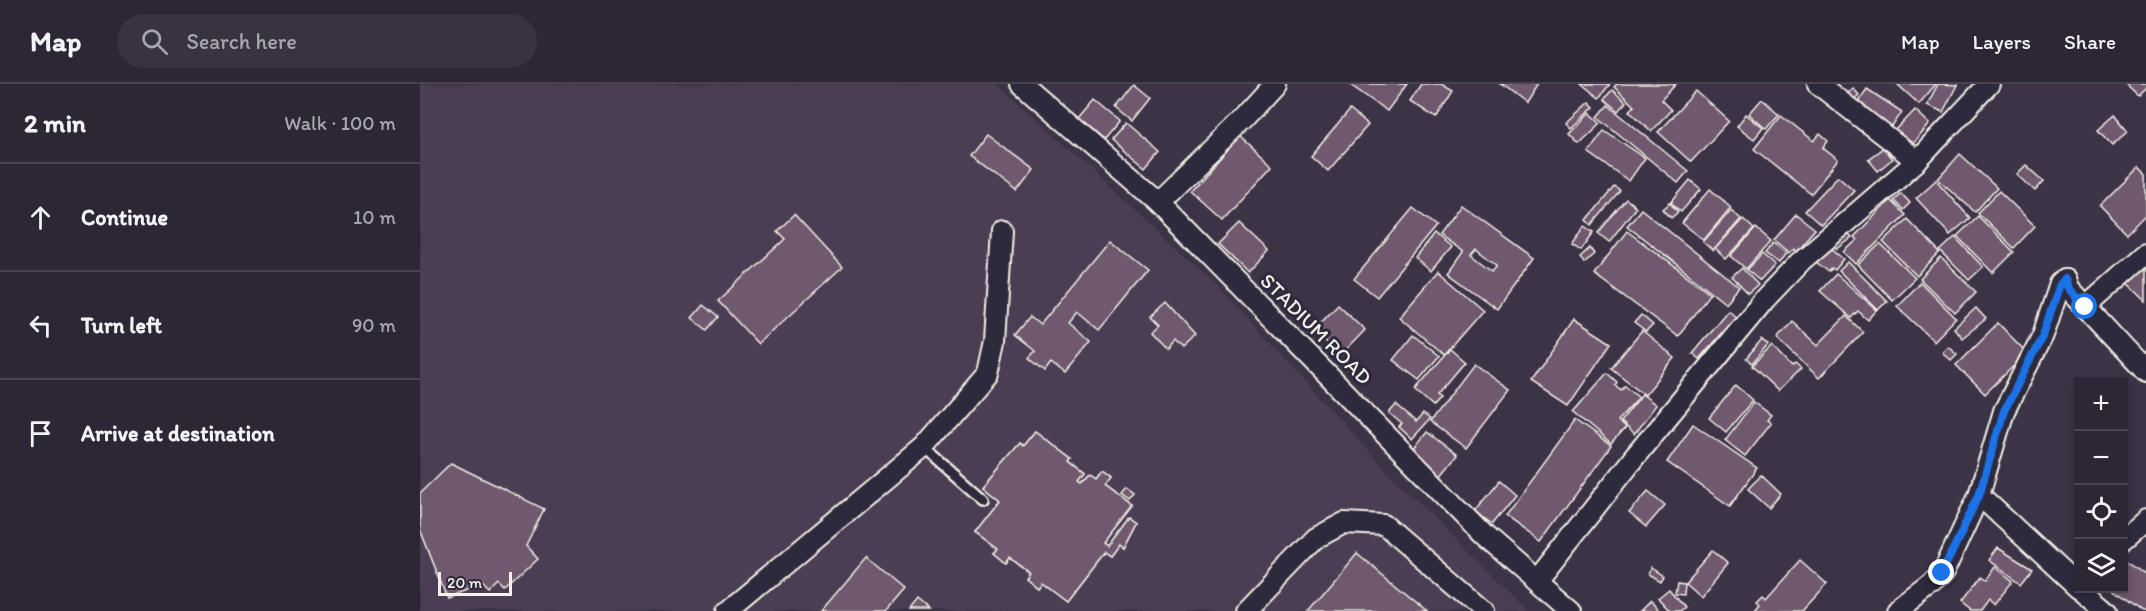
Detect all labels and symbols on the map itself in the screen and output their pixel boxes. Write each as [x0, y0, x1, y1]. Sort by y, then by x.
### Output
street label: STADIUM ROAD [1256, 268, 1377, 390]
route start [2071, 293, 2097, 319]
route end [1928, 559, 1954, 585]
scale bar [438, 569, 512, 596]

